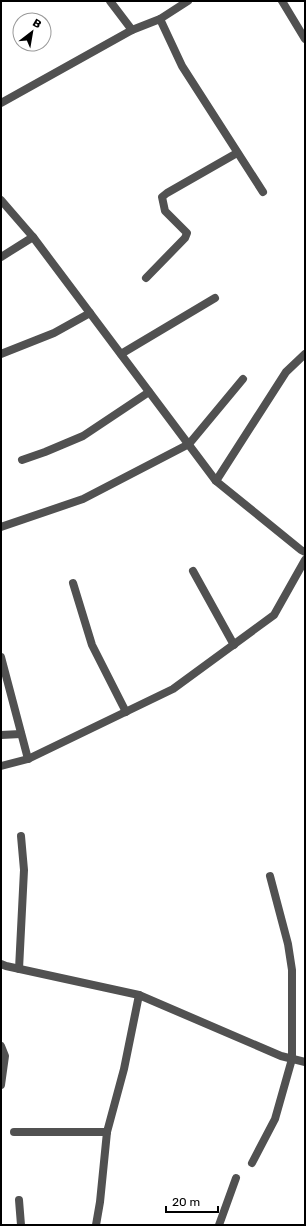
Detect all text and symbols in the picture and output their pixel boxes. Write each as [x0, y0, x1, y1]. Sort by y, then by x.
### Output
north arrow [12, 12, 52, 52]
text: B [30, 16, 44, 32]
scale bar [166, 1188, 218, 1214]
text: 20 m [172, 1195, 200, 1209]

